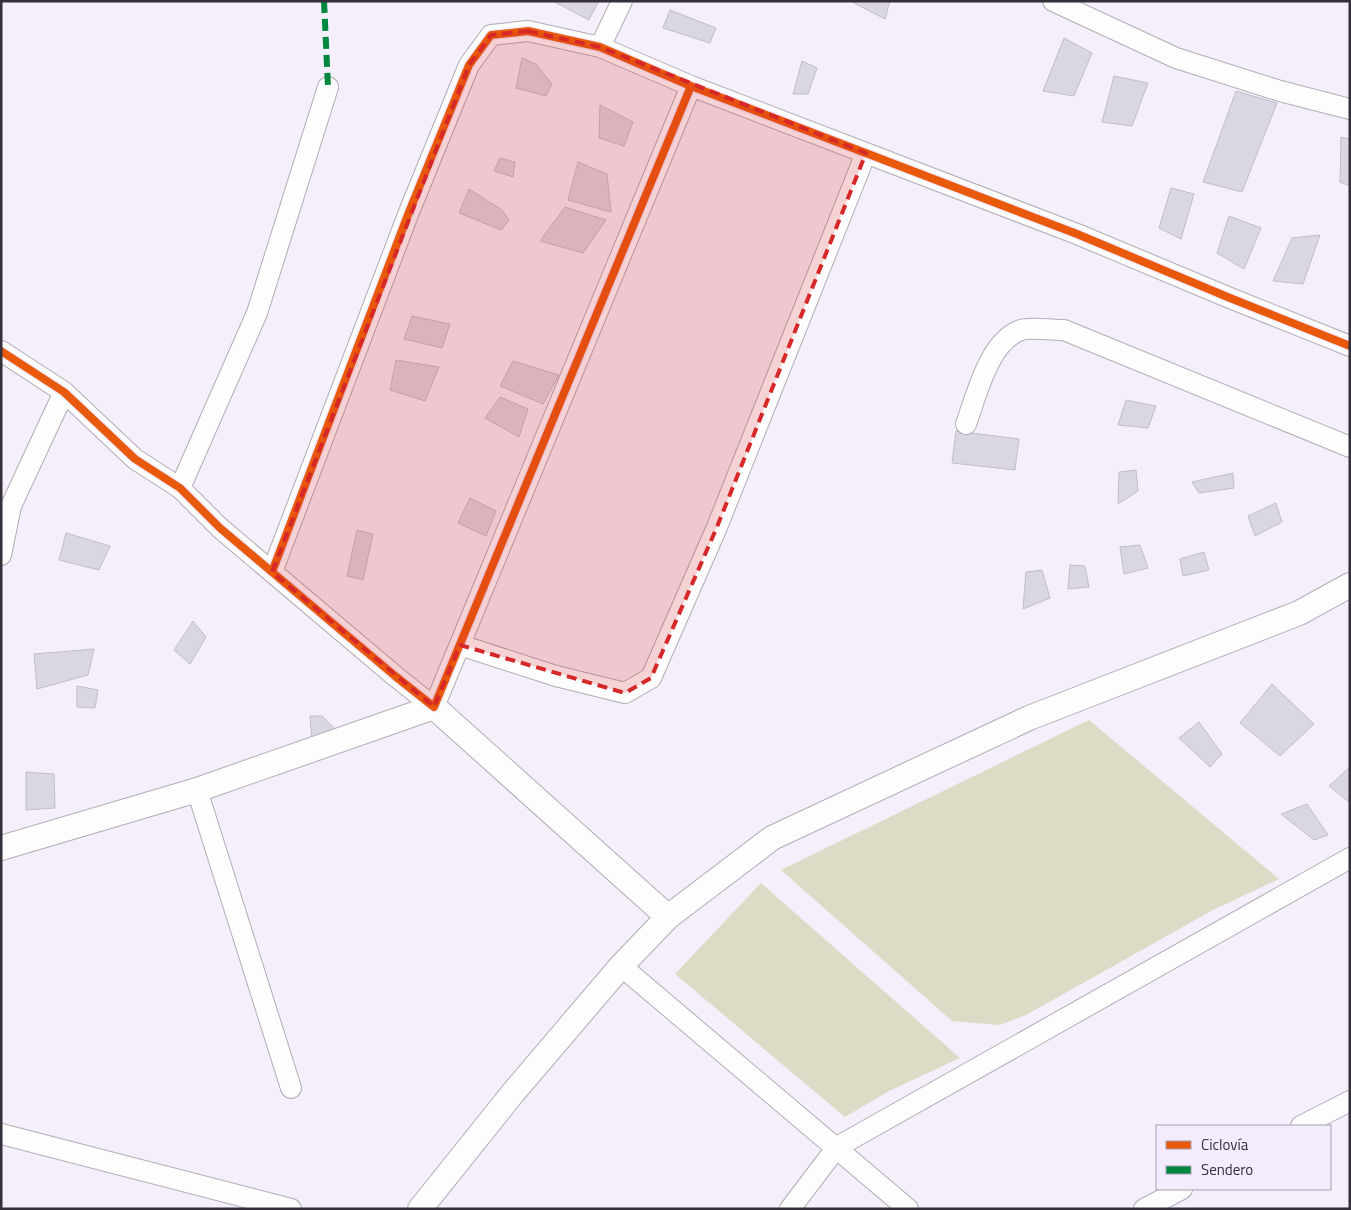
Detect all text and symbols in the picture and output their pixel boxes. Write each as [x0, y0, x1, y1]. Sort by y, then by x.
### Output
legend [1156, 1125, 1331, 1190]
text: Ciclovía [1201, 1133, 1249, 1156]
text: Sendero [1201, 1158, 1253, 1181]

